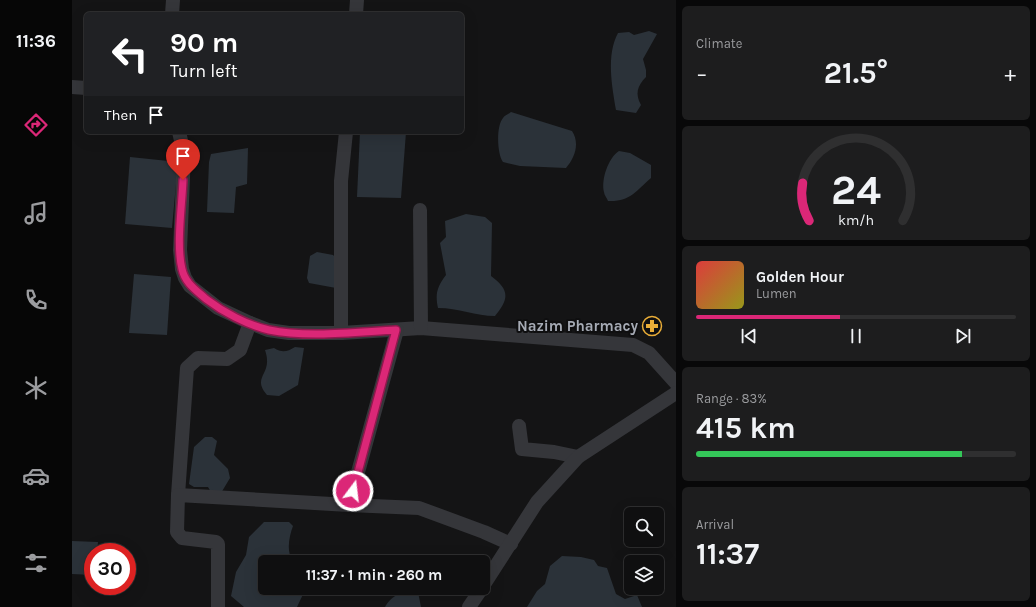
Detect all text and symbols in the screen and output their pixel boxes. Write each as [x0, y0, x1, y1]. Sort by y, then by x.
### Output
text: 90 m [170, 26, 238, 59]
icon: left [104, 28, 156, 80]
text: 11:36 [16, 30, 56, 52]
text: Climate [696, 36, 742, 51]
text: 21.5° [824, 55, 888, 91]
text: Turn left [170, 60, 238, 82]
text: − [696, 61, 708, 87]
text: + [1004, 61, 1016, 87]
icon: arrive [145, 104, 167, 126]
text: Then [104, 106, 137, 124]
icon: directions [22, 111, 50, 139]
pin [166, 139, 200, 180]
icon: arrive [172, 145, 194, 167]
text: 24 [831, 166, 881, 214]
icon: music [22, 199, 50, 227]
text: km/h [838, 212, 874, 229]
text: Golden Hour [756, 268, 844, 286]
icon: phone [22, 286, 50, 314]
text: Lumen [756, 286, 797, 301]
pharmacy icon: Nazim Pharmacy [641, 315, 663, 337]
place label: Nazim Pharmacy [517, 317, 638, 335]
icon: previous [738, 325, 760, 347]
icon: pause [845, 325, 867, 347]
icon: next [952, 325, 974, 347]
icon: climate [22, 374, 50, 402]
text: Range · 83% [696, 391, 767, 406]
text: 415 km [696, 410, 796, 446]
icon: car [22, 462, 50, 490]
position arrow [332, 470, 374, 512]
map controls [624, 507, 664, 595]
button: search [624, 507, 664, 547]
text: Arrival [696, 517, 734, 532]
text: 11:37 [696, 536, 759, 572]
speed limit sign: 30 [84, 543, 136, 595]
icon: filters [22, 549, 50, 577]
button: layers [624, 555, 664, 595]
text: 11:37 · 1 min · 260 m [306, 566, 442, 584]

